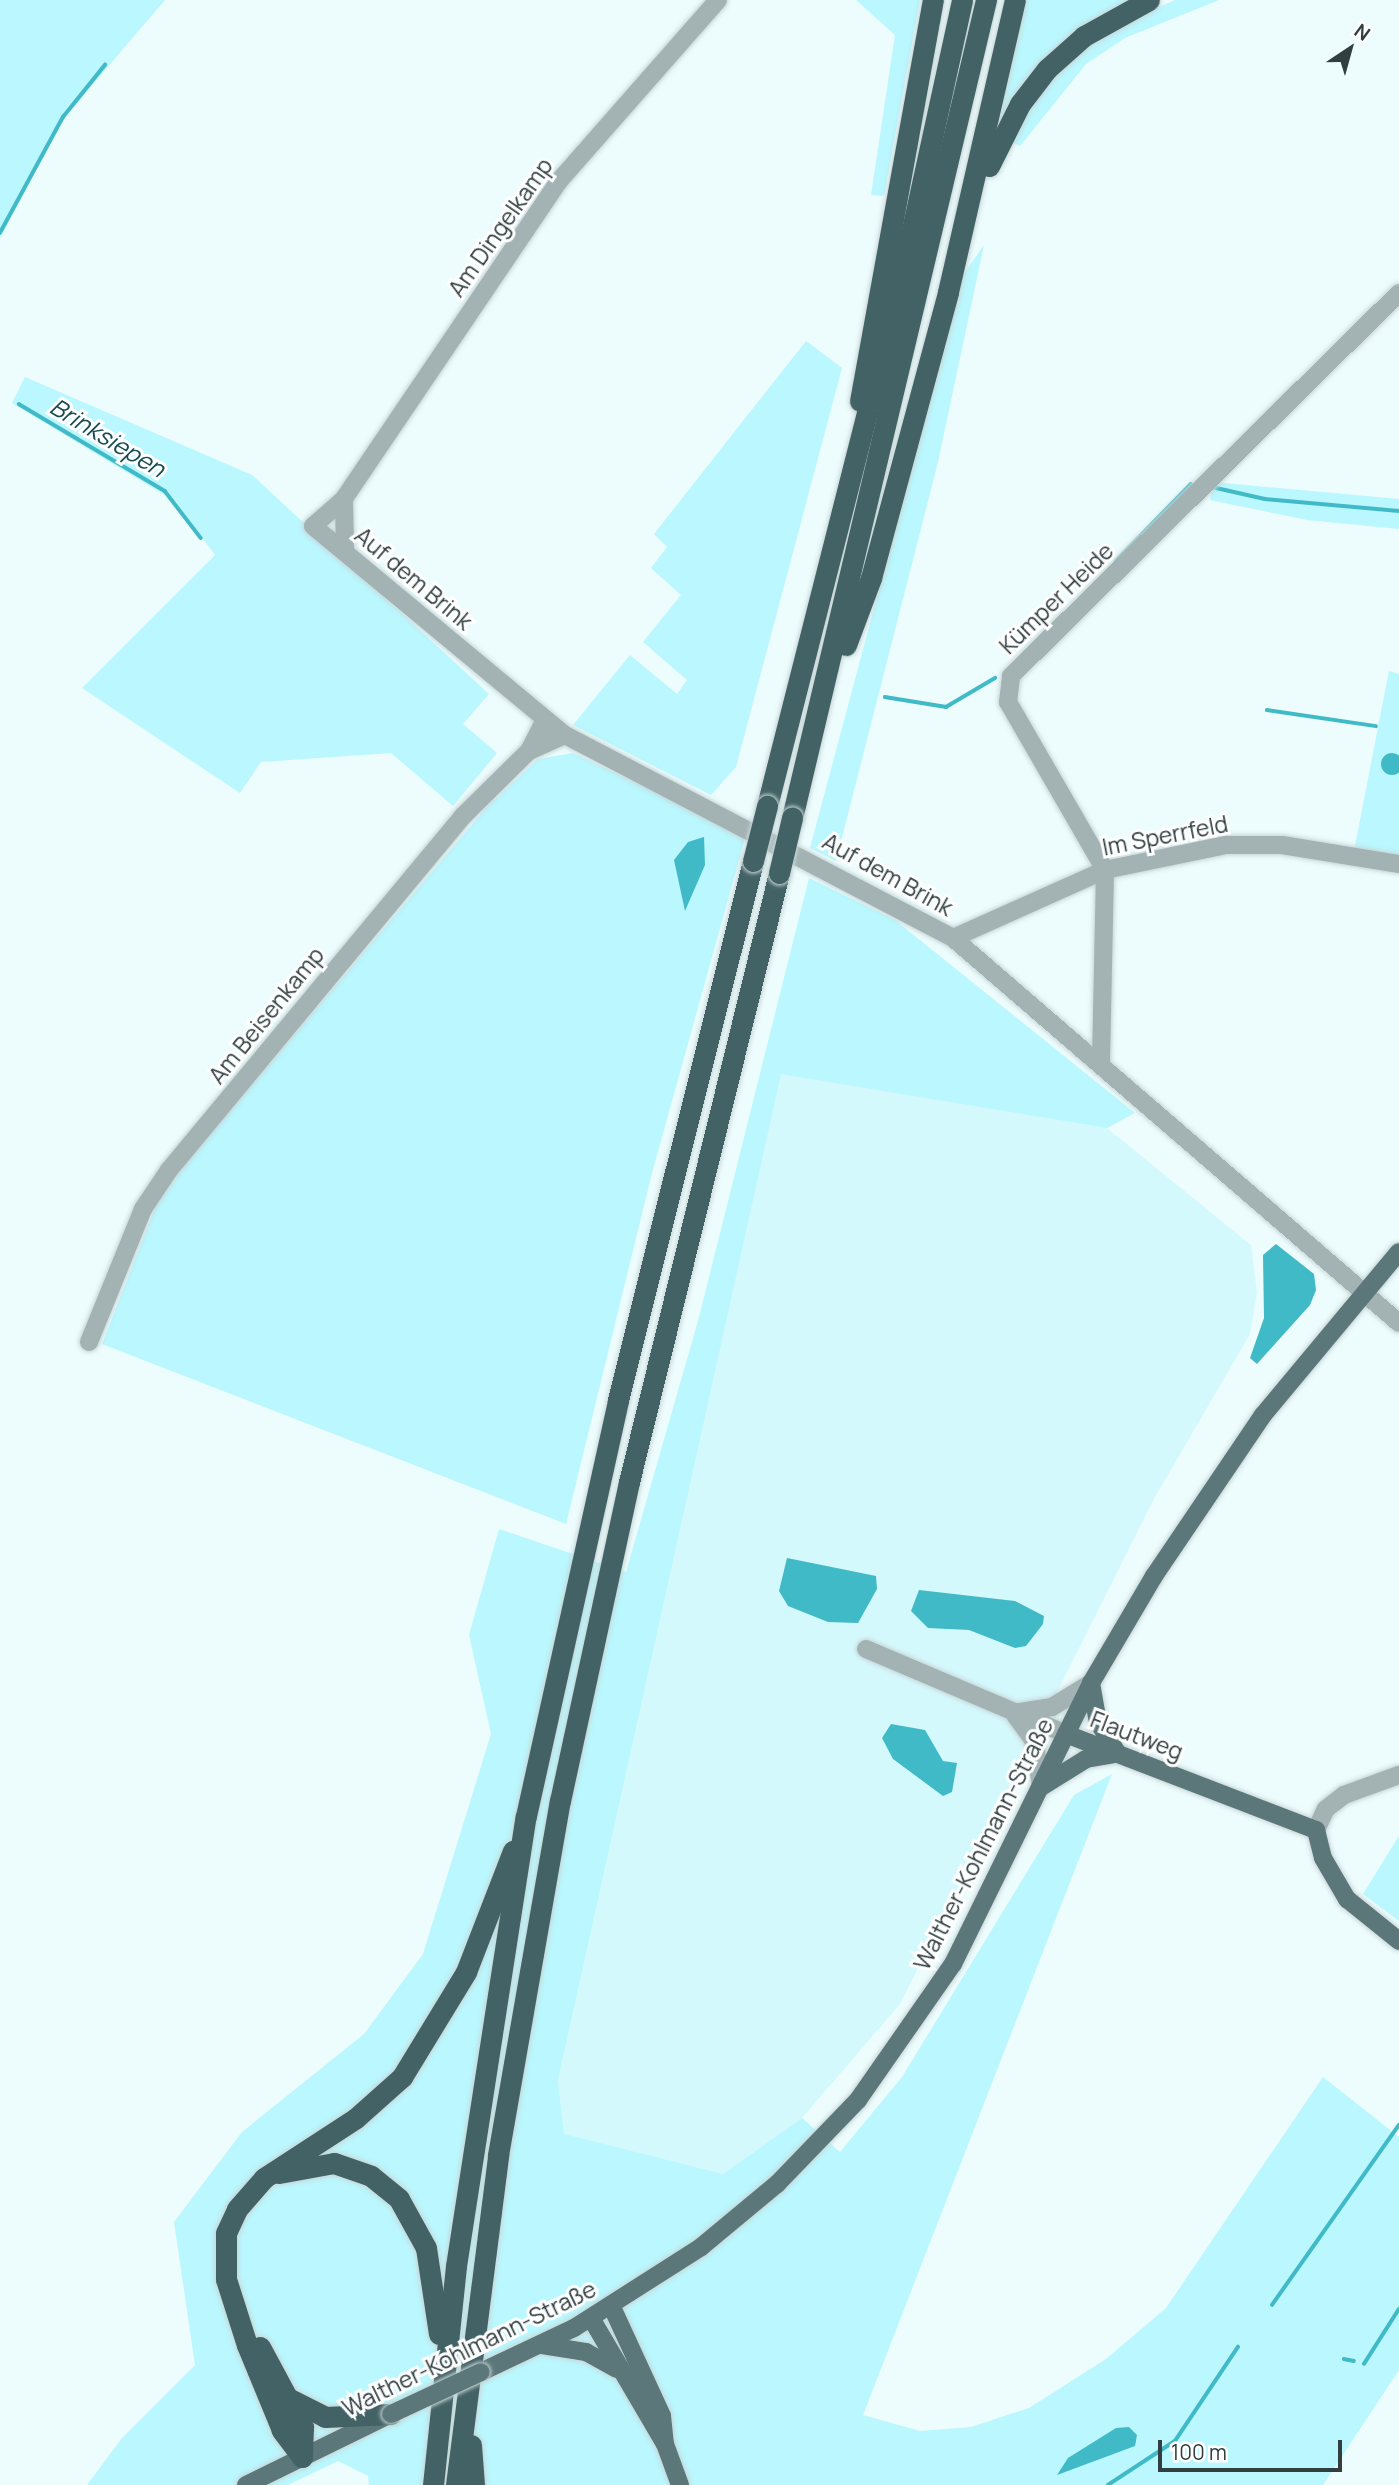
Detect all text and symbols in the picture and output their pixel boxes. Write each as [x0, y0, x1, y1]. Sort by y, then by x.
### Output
north arrow [1315, 14, 1385, 84]
text: N [1349, 17, 1376, 47]
street label: Am Dingelkamp [442, 152, 558, 302]
water label: Brinksiepen [45, 391, 171, 483]
street label: Auf dem Brink [350, 521, 478, 635]
street label: Kümper Heide [993, 537, 1119, 659]
street label: Im Sperrfeld [1100, 809, 1230, 861]
street label: Auf dem Brink [818, 827, 958, 921]
street label: Am Beisenkamp [202, 941, 330, 1089]
street label: Flautweg [1087, 1705, 1187, 1765]
street label: Walther-Kohlmann-Straße [907, 1714, 1059, 1974]
street label: Walther-Kohlmann-Straße [338, 2275, 600, 2421]
scale bar [1161, 2426, 1345, 2470]
text: 100 m [1171, 2438, 1227, 2466]

